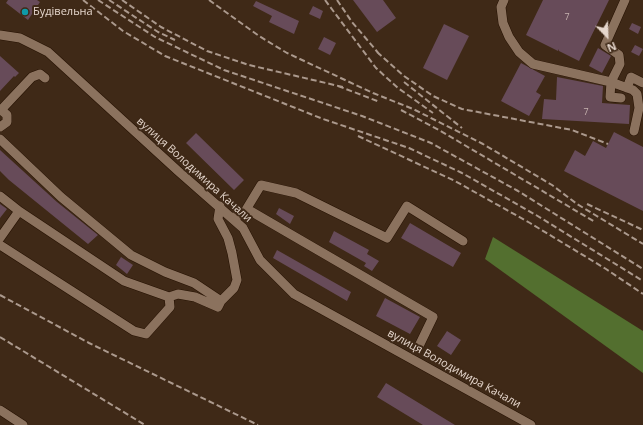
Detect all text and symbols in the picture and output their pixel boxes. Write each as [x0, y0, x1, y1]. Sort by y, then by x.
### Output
place label: Будівельна [33, 5, 93, 19]
marker: Будівельна [20, 7, 30, 17]
house number: 7 [564, 12, 570, 22]
north arrow [587, 16, 627, 56]
text: N [605, 39, 619, 56]
house number: 7 [583, 107, 589, 117]
street label: вулиця Володимира Качали [134, 115, 254, 225]
street label: вулиця Володимира Качали [385, 327, 523, 411]

